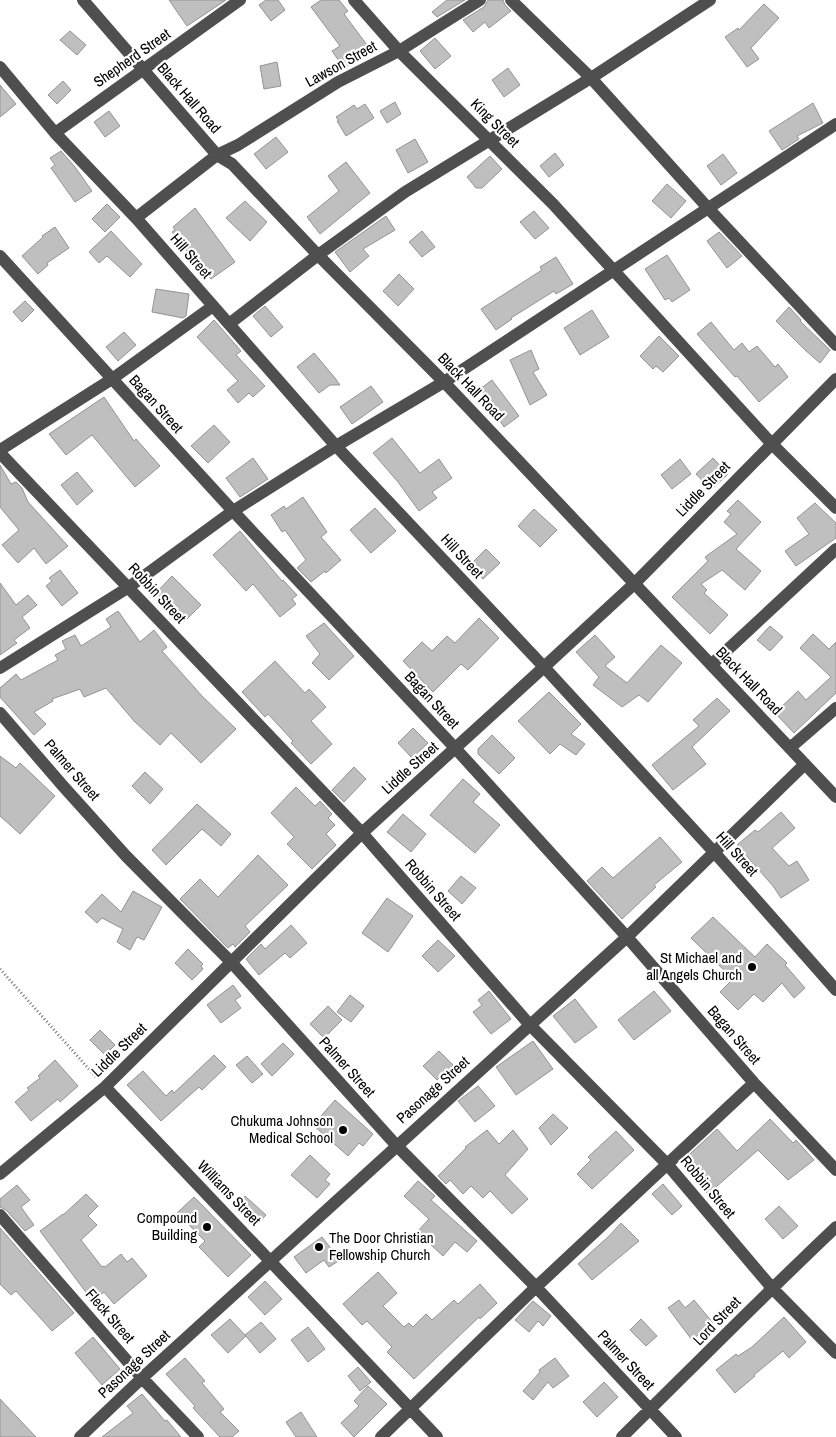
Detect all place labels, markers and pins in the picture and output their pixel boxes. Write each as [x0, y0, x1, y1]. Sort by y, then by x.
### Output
place label: St Michael and all Angels Church [646, 947, 742, 985]
marker: St Michael and all Angels Church [746, 961, 758, 973]
place label: Chukuma Johnson Medical School [230, 1110, 333, 1148]
marker: Chukuma Johnson Medical School [337, 1124, 349, 1136]
place label: Compound Building [137, 1207, 197, 1245]
marker: Compound Building [201, 1221, 213, 1233]
place label: The Door Christian Fellowship Church [329, 1227, 434, 1265]
marker: The Door Christian Fellowship Church [313, 1241, 325, 1253]

